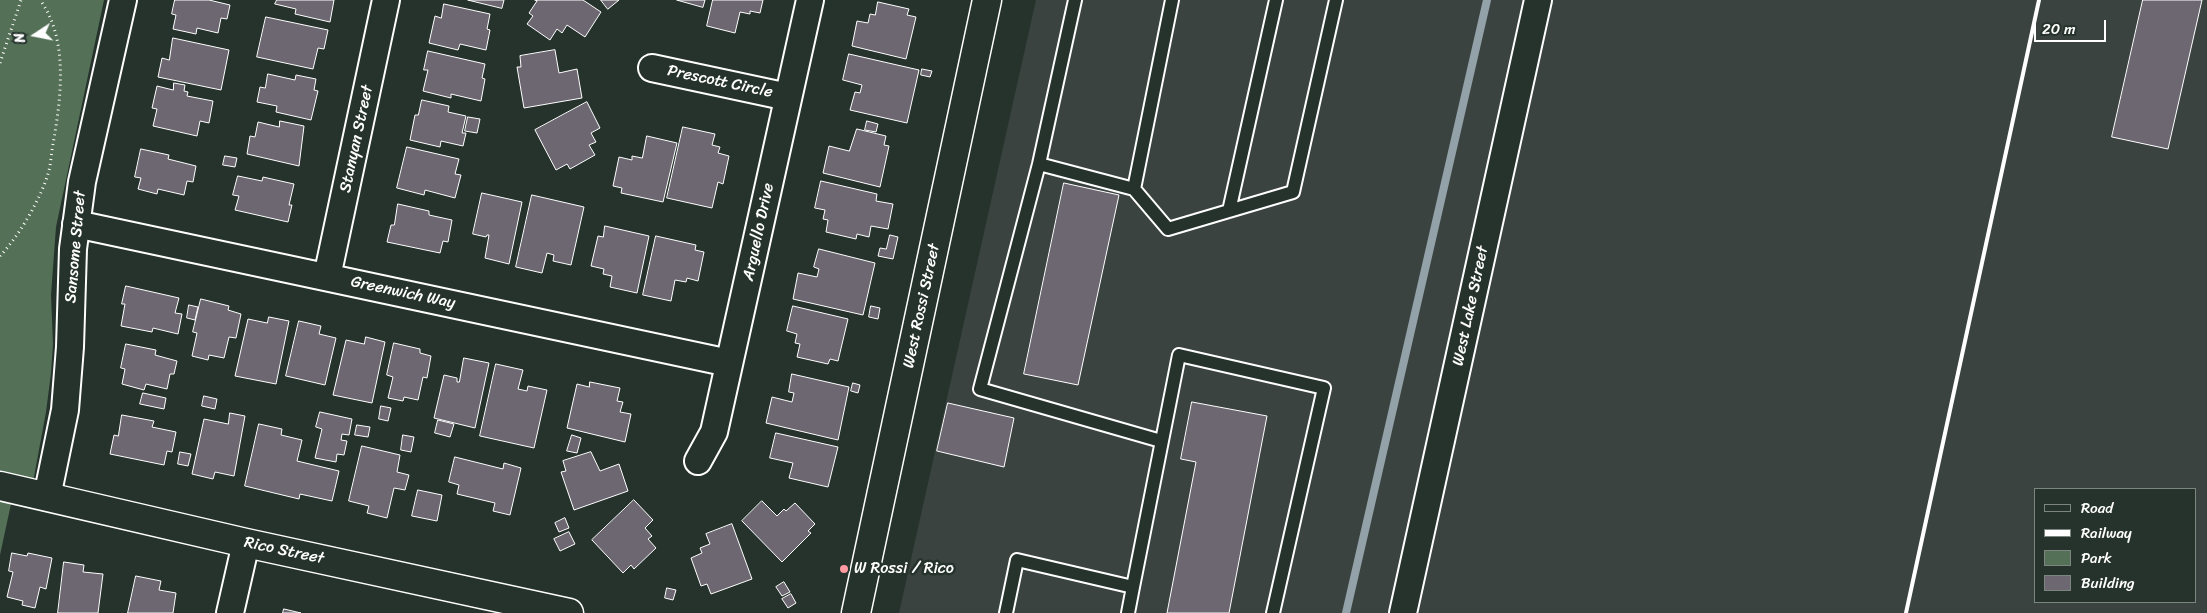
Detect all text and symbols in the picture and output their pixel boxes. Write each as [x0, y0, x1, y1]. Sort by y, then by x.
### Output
north arrow [10, 10, 60, 60]
scale bar [2037, 10, 2110, 42]
text: 20 m [2042, 16, 2076, 42]
text: N [7, 31, 33, 45]
street label: Prescott Circle [666, 61, 774, 103]
street label: Stanyan Street [336, 84, 378, 194]
street label: Arguello Drive [739, 181, 779, 283]
street label: Sansome Street [62, 190, 90, 304]
street label: West Rossi Street [899, 242, 945, 370]
street label: West Lake Street [1449, 244, 1493, 368]
street label: Greenwich Way [349, 273, 457, 313]
legend [2034, 488, 2197, 603]
text: Road [2081, 495, 2113, 521]
text: Railway [2081, 520, 2132, 546]
street label: Rico Street [242, 533, 326, 569]
text: Park [2081, 545, 2112, 571]
place label: W Rossi / Rico [854, 559, 954, 579]
marker: W Rossi / Rico [838, 563, 850, 575]
text: Building [2081, 570, 2135, 596]

